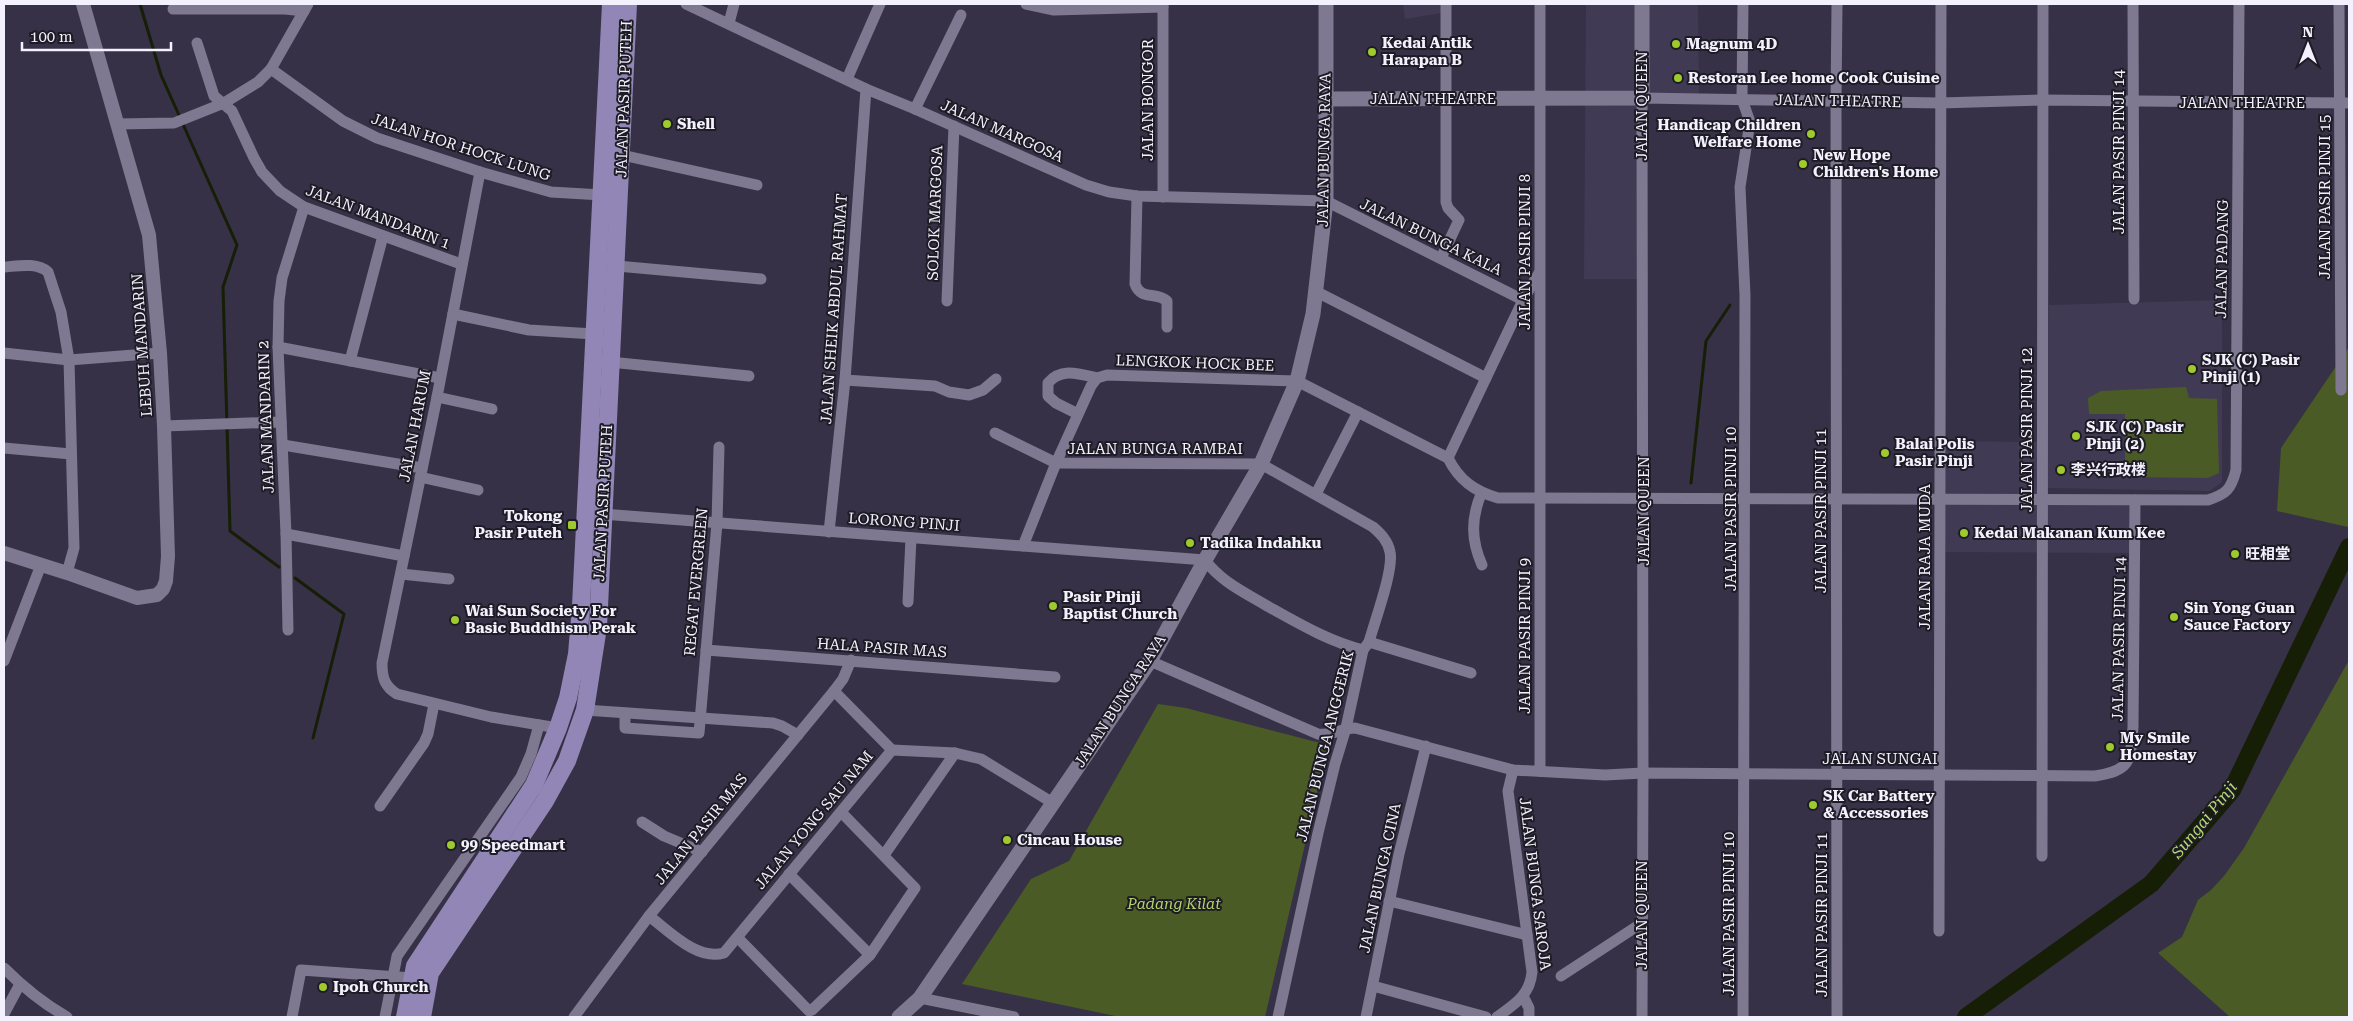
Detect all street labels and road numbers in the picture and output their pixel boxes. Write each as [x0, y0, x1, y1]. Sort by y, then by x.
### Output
street label: JALAN PASIR PUTEH [612, 20, 636, 178]
street label: JALAN BONGOR [1139, 38, 1157, 161]
street label: JALAN QUEEN [1633, 51, 1651, 161]
street label: JALAN PASIR PINJI 14 [2110, 69, 2128, 234]
street label: JALAN BUNGA RAYA [1314, 72, 1334, 227]
street label: JALAN THEATRE [1370, 90, 1496, 108]
street label: JALAN THEATRE [1775, 91, 1901, 111]
street label: JALAN THEATRE [2179, 94, 2305, 112]
street label: JALAN MARGOSA [938, 96, 1067, 166]
street label: JALAN HOR HOCK LUNG [369, 109, 553, 185]
street label: JALAN PASIR PINJI 15 [2316, 115, 2334, 279]
street label: SOLOK MARGOSA [924, 145, 946, 281]
street label: JALAN PASIR PINJI 8 [1516, 174, 1534, 330]
street label: JALAN MANDARIN 1 [303, 181, 453, 253]
street label: JALAN SHEIK ABDUL RAHMAT [817, 193, 851, 425]
street label: JALAN BUNGA KALA [1357, 195, 1505, 279]
street label: JALAN PADANG [2212, 199, 2232, 319]
street label: LEBUH MANDARIN [128, 273, 156, 417]
street label: JALAN MANDARIN 2 [254, 340, 278, 494]
street label: JALAN PASIR PINJI 12 [2018, 348, 2036, 512]
street label: LENGKOK HOCK BEE [1115, 351, 1275, 375]
street label: JALAN HARUM [395, 368, 435, 484]
street label: JALAN PASIR PUTEH [590, 424, 616, 582]
street label: JALAN PASIR PINJI 10 [1722, 427, 1740, 591]
street label: JALAN PASIR PINJI 11 [1812, 429, 1830, 593]
street label: JALAN BUNGA RAMBAI [1067, 440, 1243, 458]
street label: JALAN QUEEN [1635, 456, 1653, 566]
street label: JALAN RAJA MUDA [1916, 483, 1934, 630]
street label: REGAT EVERGREEN [681, 507, 711, 657]
street label: LORONG PINJI [848, 509, 960, 535]
street label: JALAN PASIR PINJI 14 [2109, 556, 2129, 721]
street label: JALAN PASIR PINJI 9 [1516, 558, 1534, 714]
street label: JALAN BUNGA RAYA [1070, 631, 1170, 771]
street label: HALA PASIR MAS [817, 634, 947, 662]
street label: JALAN BUNGA ANGGERIK [1292, 648, 1358, 844]
street label: JALAN YONG SAU NAM [751, 747, 877, 893]
street label: JALAN SUNGAI [1822, 750, 1938, 768]
street label: JALAN PASIR MAS [651, 770, 751, 888]
street label: JALAN BUNGA SAROJA [1515, 796, 1555, 972]
street label: JALAN BUNGA CINA [1355, 801, 1405, 955]
street label: JALAN PASIR PINJI 10 [1720, 832, 1738, 996]
street label: JALAN PASIR PINJI 11 [1813, 833, 1831, 997]
street label: JALAN QUEEN [1633, 860, 1651, 970]

